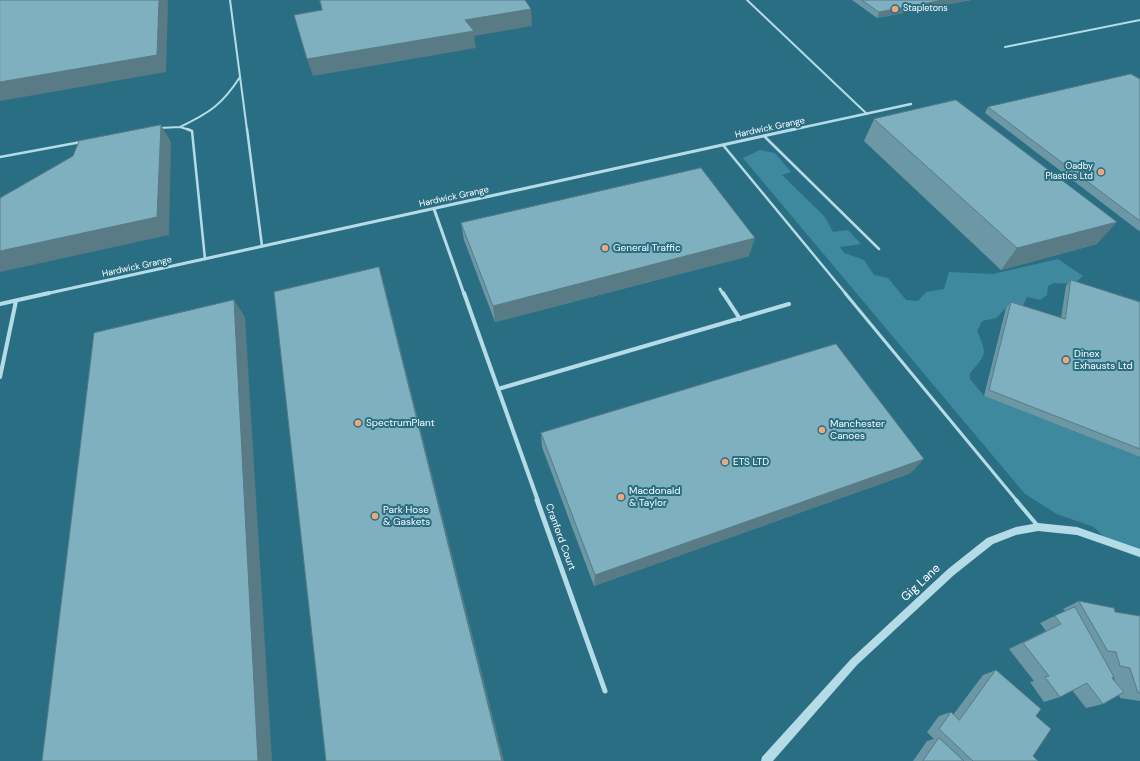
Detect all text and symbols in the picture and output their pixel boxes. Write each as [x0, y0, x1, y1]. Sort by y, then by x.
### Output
marker: Stapletons [890, 4, 900, 14]
place label: Stapletons [903, 4, 948, 14]
street label: Hardwick Grange [734, 115, 806, 141]
place label: Oadby Plastics Ltd [1045, 162, 1093, 183]
marker: Oadby Plastics Ltd [1096, 167, 1106, 177]
street label: Hardwick Grange [418, 184, 490, 210]
place label: General Traffic [613, 242, 681, 254]
marker: General Traffic [600, 243, 610, 253]
street label: Hardwick Grange [101, 254, 173, 280]
place label: Dinex Exhausts Ltd [1074, 348, 1133, 372]
marker: Dinex Exhausts Ltd [1061, 355, 1071, 365]
place label: SpectrumPlant [366, 417, 435, 429]
marker: SpectrumPlant [353, 418, 363, 428]
place label: Manchester Canoes [830, 418, 885, 442]
marker: Manchester Canoes [817, 425, 827, 435]
place label: ETS LTD [733, 456, 769, 468]
marker: ETS LTD [720, 457, 730, 467]
place label: Macdonald & Taylor [629, 485, 680, 508]
marker: Macdonald & Taylor [616, 492, 626, 502]
street label: Cranford Court [542, 502, 578, 572]
place label: Park Hose & Gaskets [383, 504, 430, 528]
marker: Park Hose & Gaskets [370, 511, 380, 521]
street label: Gig Lane [898, 561, 944, 605]

